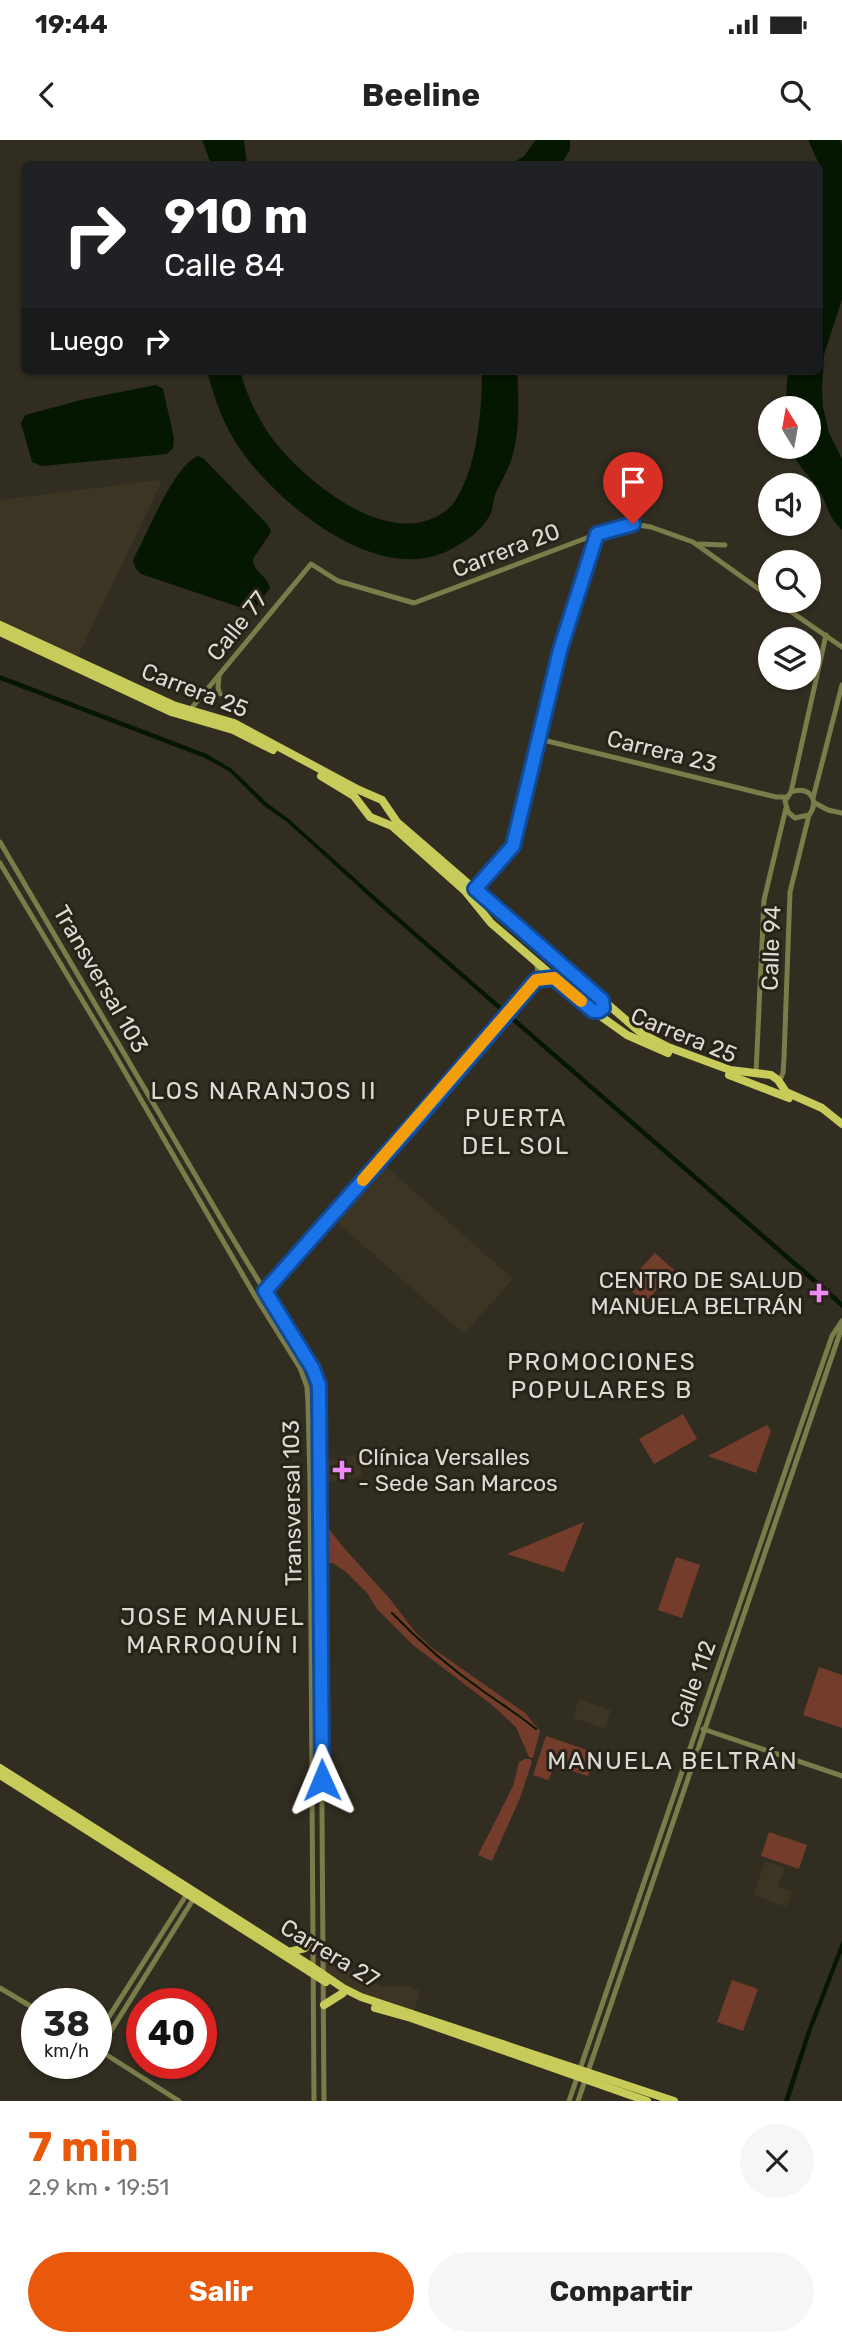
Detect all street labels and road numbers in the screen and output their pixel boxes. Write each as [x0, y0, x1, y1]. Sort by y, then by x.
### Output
street label: Carrera 20 [448, 517, 564, 583]
street label: Calle 77 [201, 585, 274, 666]
street label: Carrera 25 [138, 657, 252, 723]
street label: Carrera 23 [604, 724, 720, 778]
street label: Transversal 103 [47, 900, 155, 1058]
street label: Calle 94 [756, 905, 786, 991]
street label: Carrera 25 [627, 1001, 741, 1069]
street label: Transversal 103 [277, 1420, 307, 1586]
street label: Calle 112 [664, 1636, 722, 1732]
street label: Carrera 27 [275, 1913, 385, 1994]

